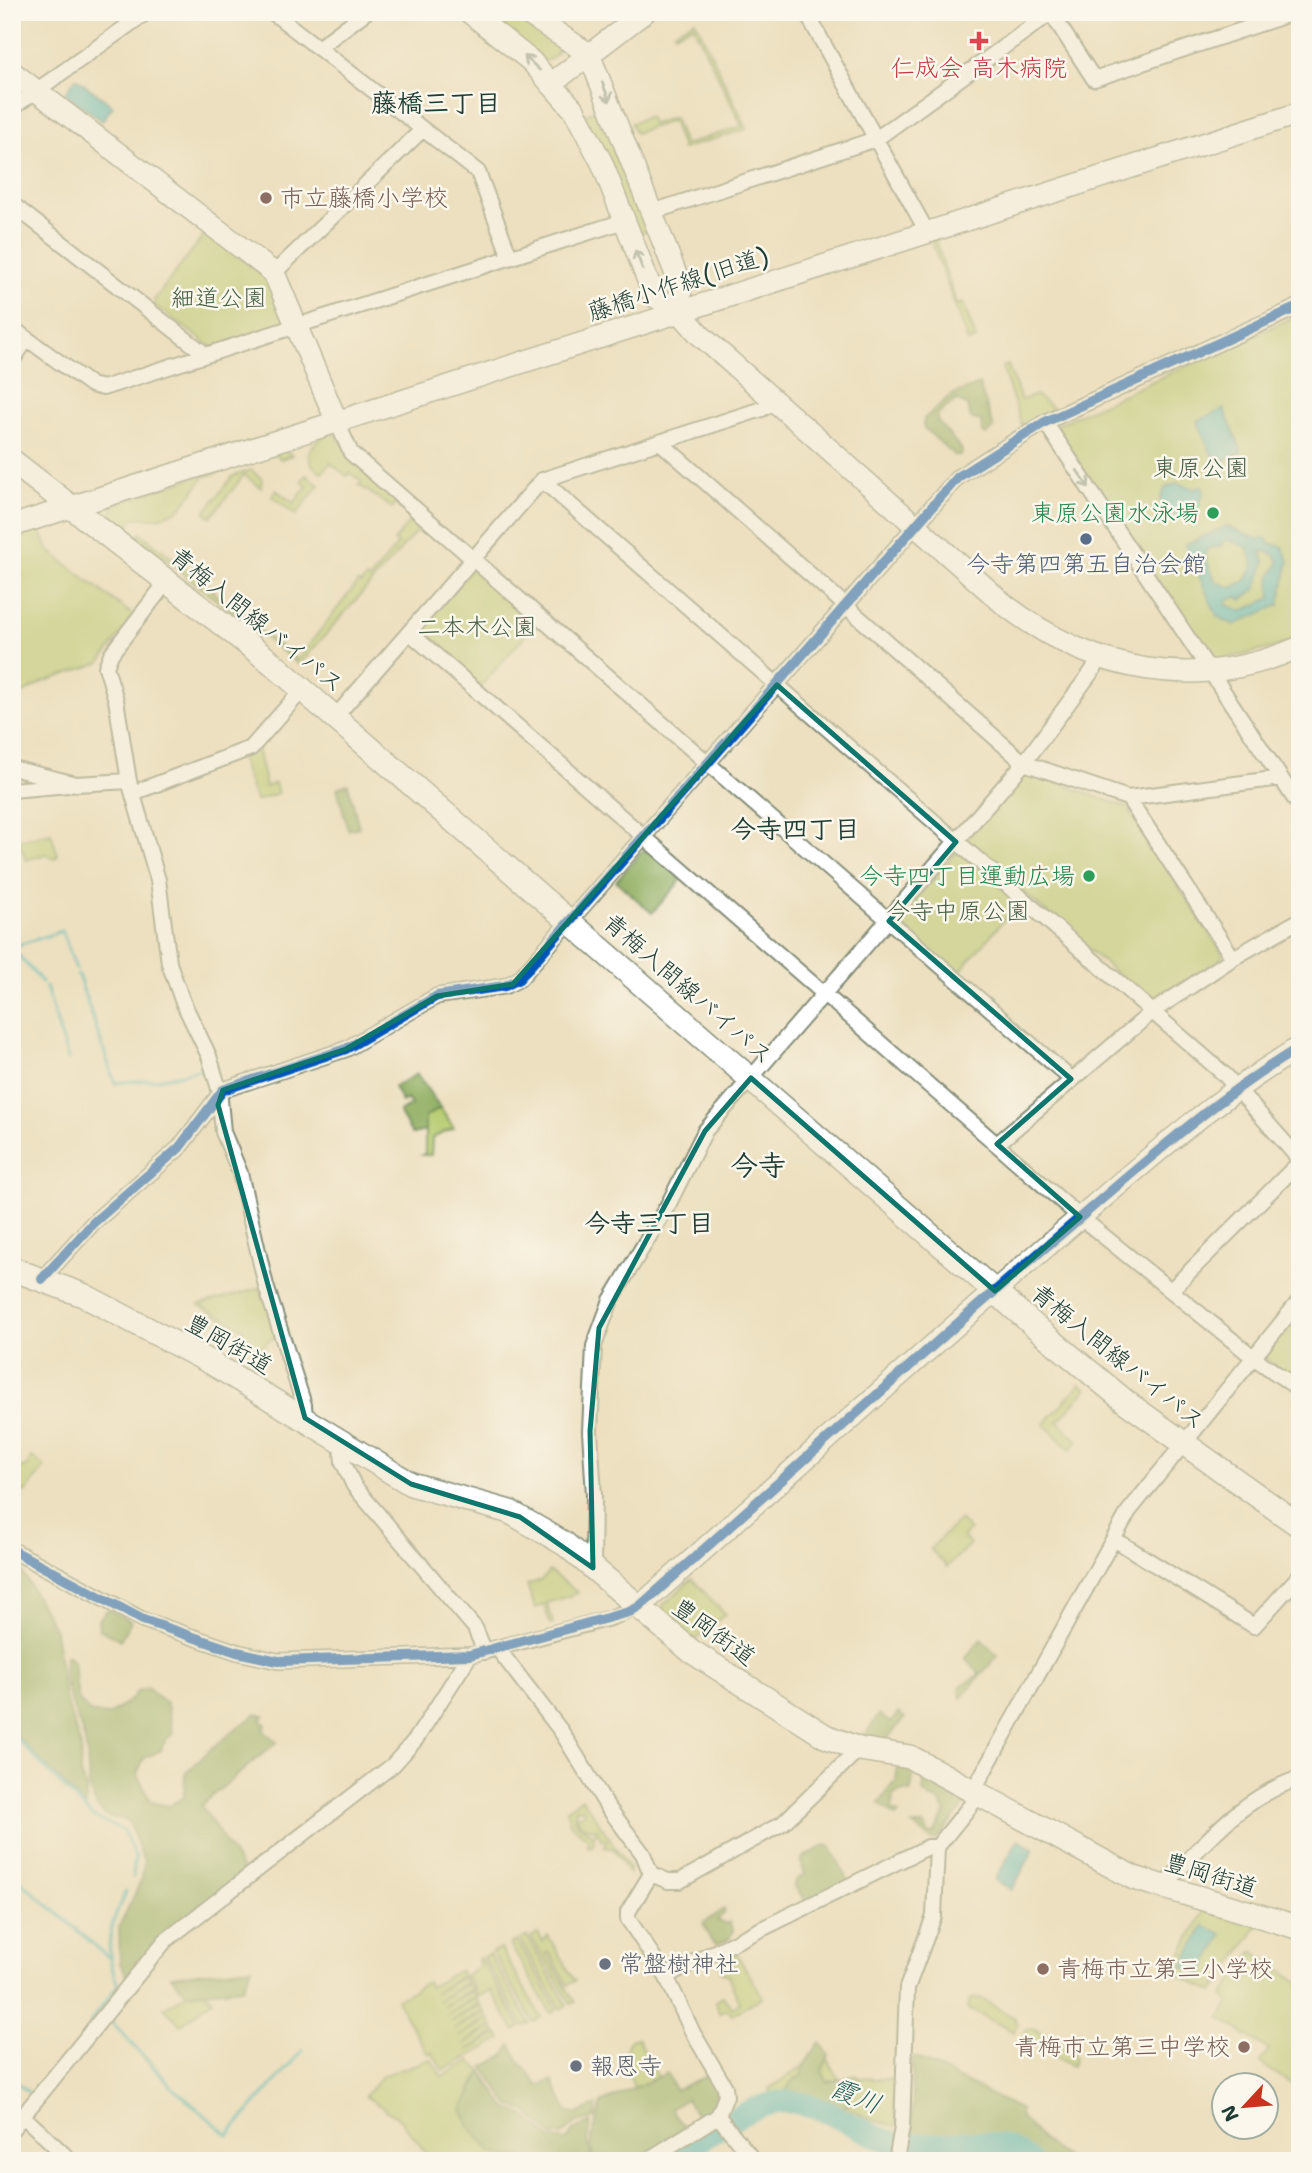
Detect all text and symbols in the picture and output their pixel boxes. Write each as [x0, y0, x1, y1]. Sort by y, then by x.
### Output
marker: 仁成会 高木病院 [969, 31, 989, 51]
place label: 仁成会 高木病院 [891, 52, 1067, 84]
one-way arrow [524, 54, 541, 71]
one-way arrow [600, 80, 613, 102]
district label: 藤橋三丁目 [371, 85, 501, 120]
place label: 市立藤橋小学校 [280, 182, 448, 214]
marker: 市立藤橋小学校 [258, 190, 274, 206]
street label: 藤橋小作線(旧道) [584, 240, 772, 328]
one-way arrow [632, 249, 645, 271]
park label: 細道公園 [171, 282, 267, 314]
park label: 東原公園 [1153, 452, 1249, 484]
one-way arrow [1076, 468, 1090, 488]
place label: 東原公園水泳場 [1031, 497, 1199, 529]
marker: 東原公園水泳場 [1205, 505, 1221, 521]
marker: 今寺第四第五自治会館 [1078, 531, 1094, 547]
street label: 青梅入間線バイパス [163, 540, 351, 700]
place label: 今寺第四第五自治会館 [966, 548, 1206, 580]
park label: 二本木公園 [417, 611, 537, 643]
district label: 今寺四丁目 [730, 811, 860, 846]
place label: 今寺四丁目運動広場 [859, 860, 1075, 892]
marker: 今寺四丁目運動広場 [1081, 868, 1097, 884]
park label: 今寺中原公園 [886, 895, 1030, 927]
street label: 青梅入間線バイパス [596, 906, 780, 1072]
district label: 今寺 [730, 1146, 786, 1184]
district label: 今寺三丁目 [584, 1205, 714, 1240]
street label: 青梅入間線バイパス [1024, 1277, 1212, 1437]
street label: 豊岡街道 [179, 1306, 279, 1382]
street label: 豊岡街道 [666, 1591, 762, 1673]
street label: 豊岡街道 [1160, 1846, 1262, 1904]
place label: 常盤樹神社 [619, 1948, 739, 1980]
place label: 青梅市立第三小学校 [1057, 1953, 1273, 1985]
marker: 常盤樹神社 [597, 1956, 613, 1972]
marker: 青梅市立第三小学校 [1035, 1961, 1051, 1977]
place label: 青梅市立第三中学校 [1014, 2031, 1230, 2063]
marker: 青梅市立第三中学校 [1236, 2039, 1252, 2055]
place label: 報恩寺 [590, 2050, 662, 2082]
marker: 報恩寺 [568, 2058, 584, 2074]
water label: 霞川 [826, 2070, 887, 2122]
north arrow [1210, 2072, 1280, 2142]
text: N [1216, 2101, 1245, 2125]

